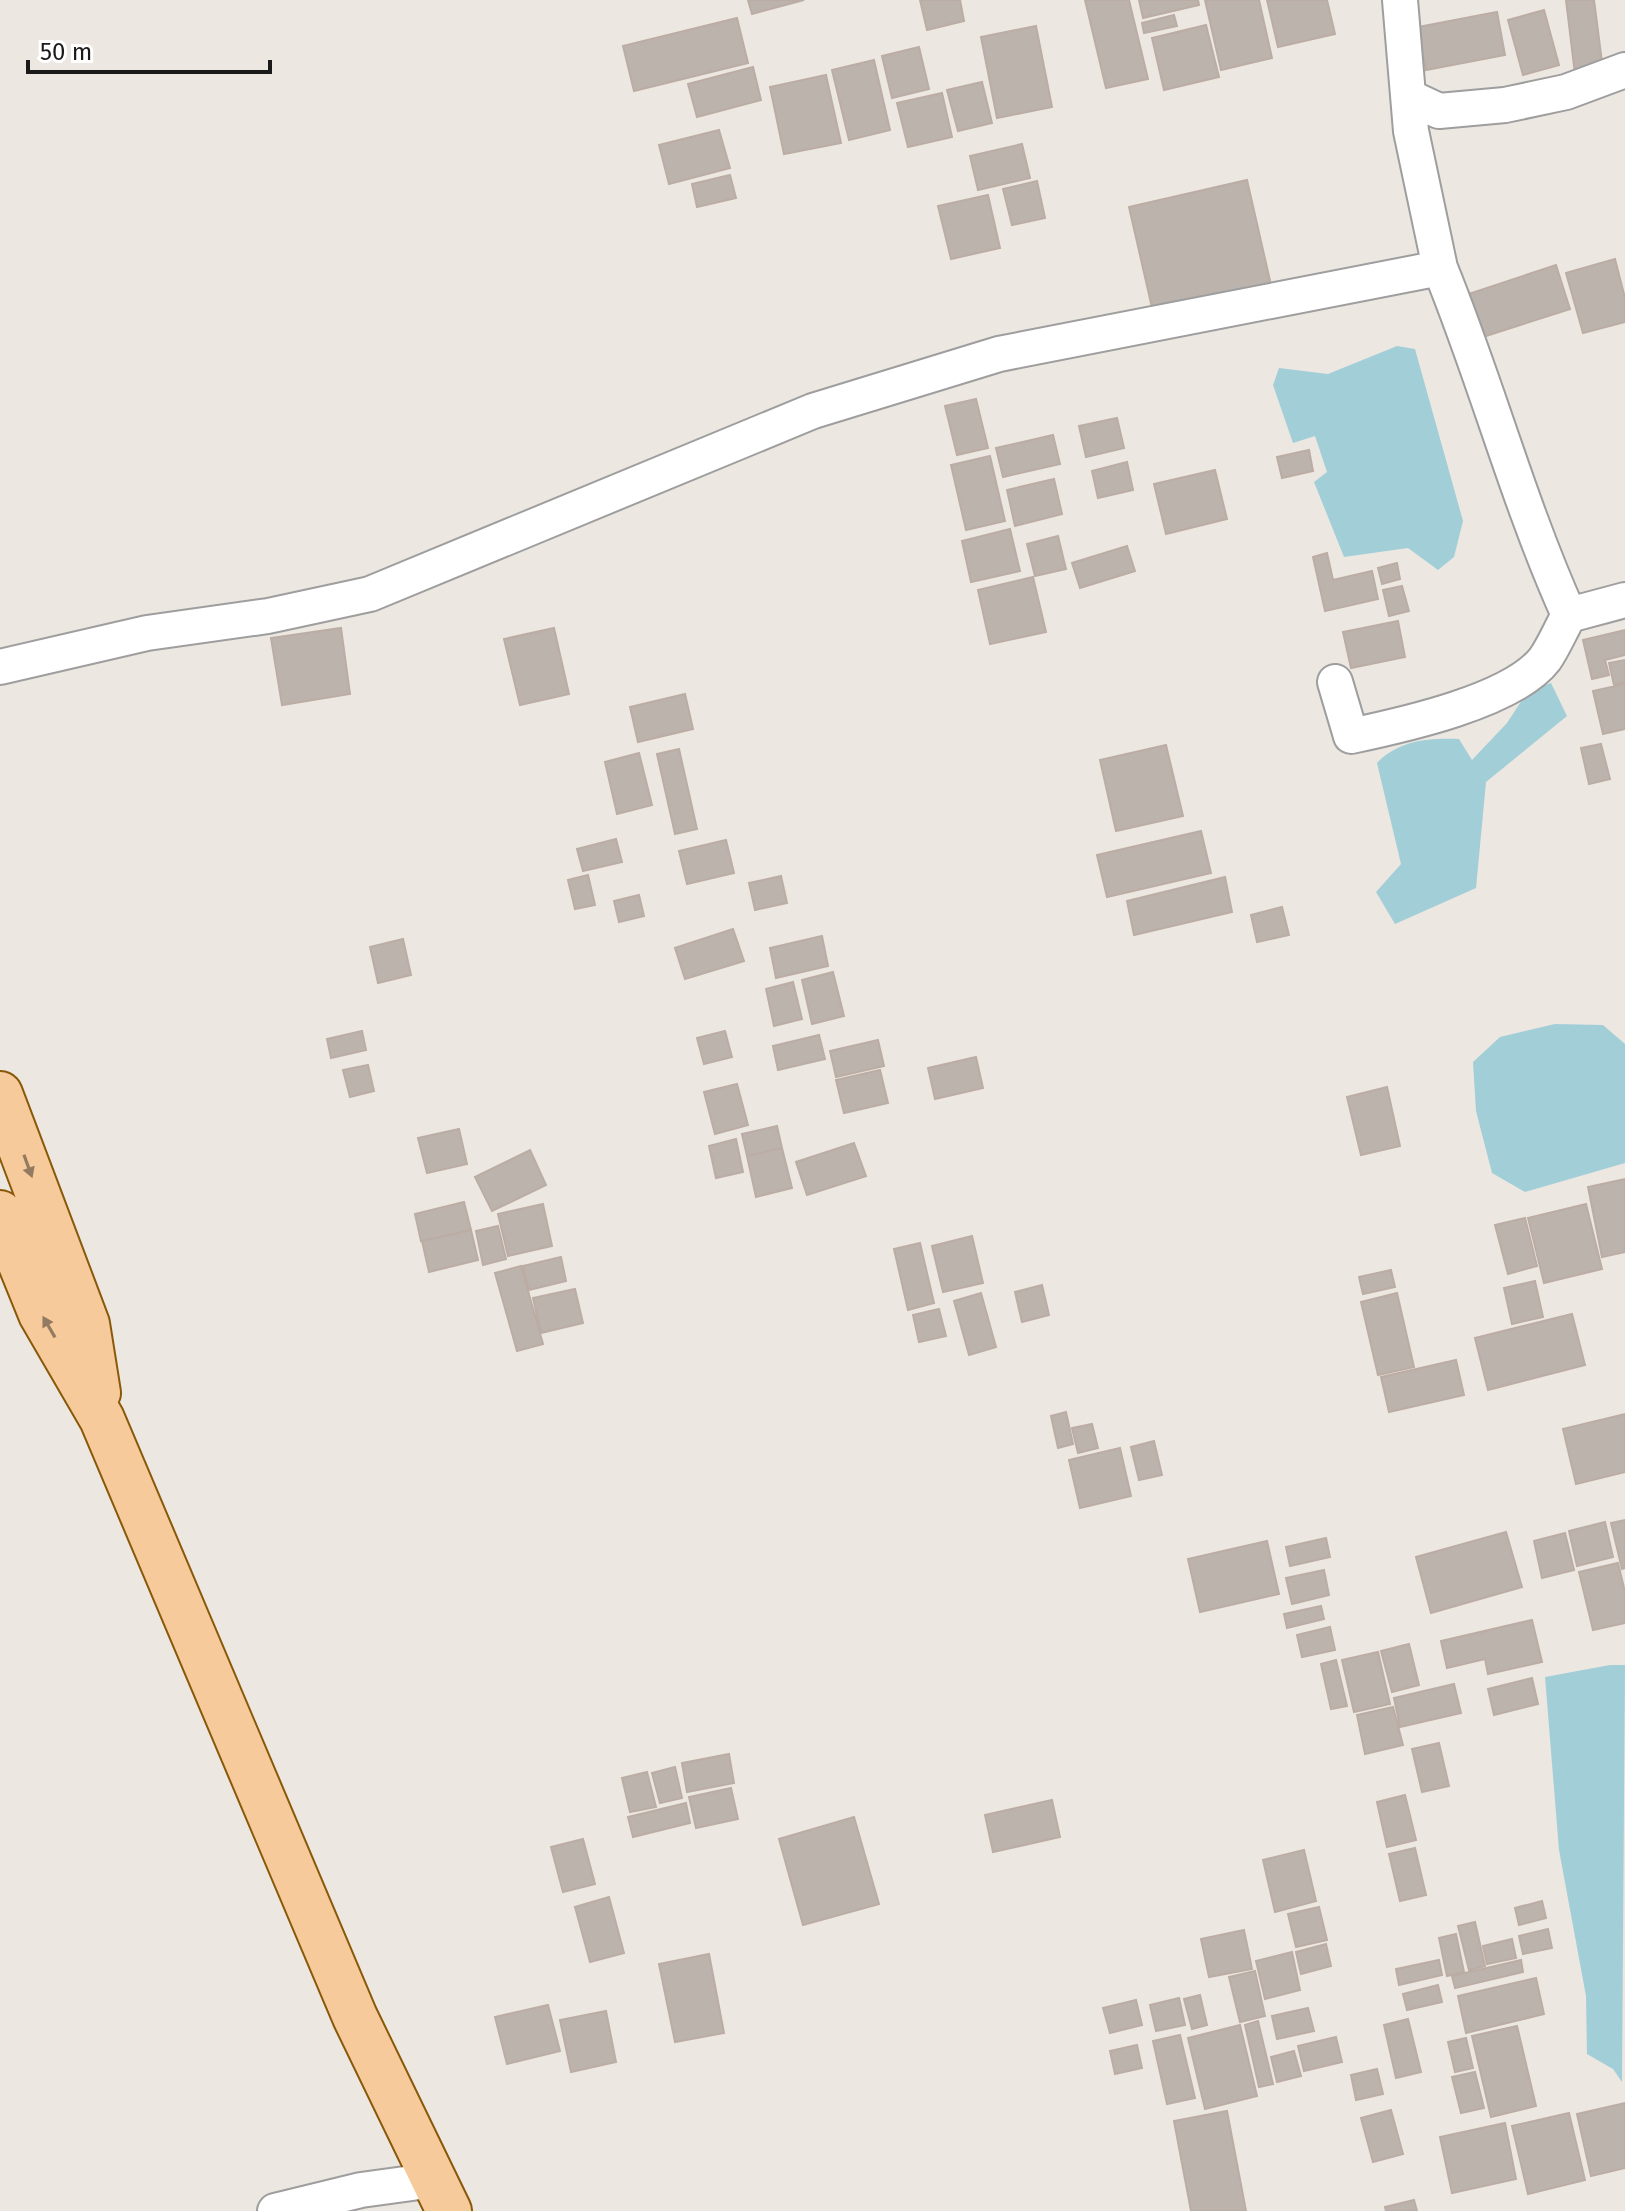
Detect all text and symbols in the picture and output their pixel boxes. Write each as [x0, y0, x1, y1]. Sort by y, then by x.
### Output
scale bar [28, 24, 270, 74]
text: 50 m [40, 38, 92, 66]
one-way arrow [23, 1154, 35, 1178]
one-way arrow [42, 1316, 56, 1338]

